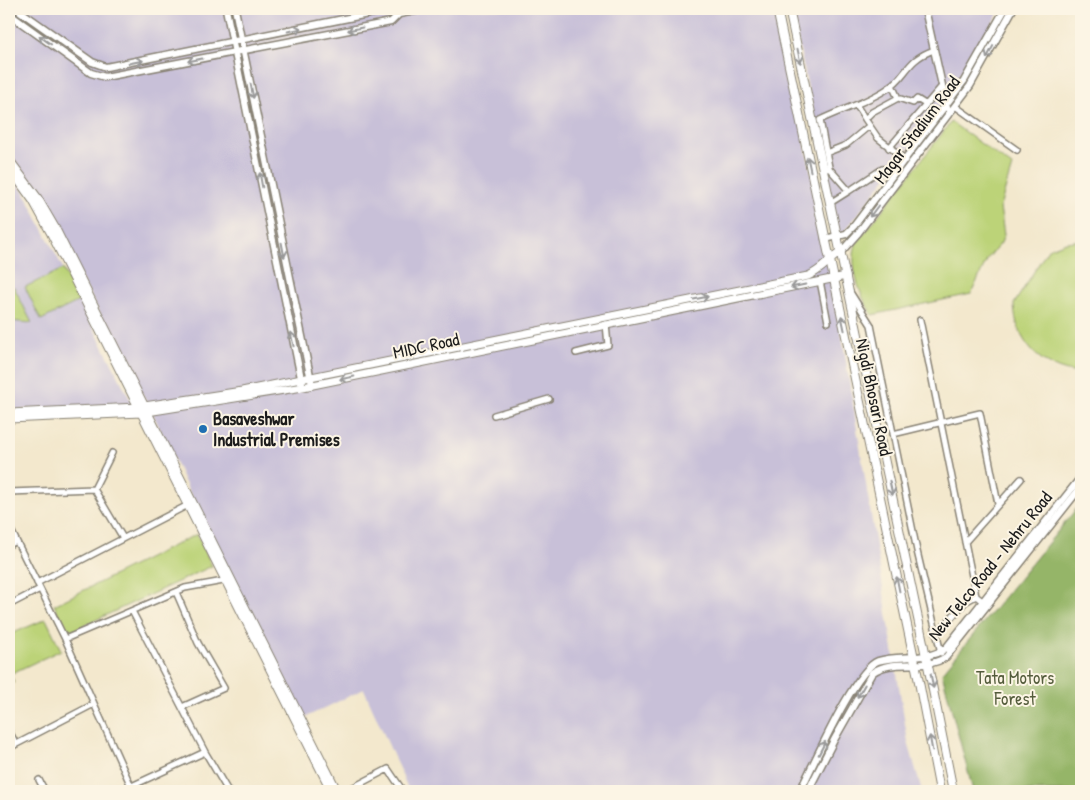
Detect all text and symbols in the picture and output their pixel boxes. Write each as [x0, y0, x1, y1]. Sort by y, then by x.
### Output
one-way arrow [347, 24, 363, 34]
one-way arrow [286, 25, 302, 34]
one-way arrow [39, 35, 52, 46]
one-way arrow [985, 44, 995, 59]
one-way arrow [795, 48, 804, 64]
one-way arrow [187, 56, 203, 65]
one-way arrow [127, 57, 143, 66]
street label: Magar Stadium Road [868, 70, 966, 189]
one-way arrow [248, 82, 257, 98]
one-way arrow [804, 156, 814, 172]
one-way arrow [256, 172, 266, 188]
one-way arrow [869, 204, 880, 217]
one-way arrow [279, 242, 289, 258]
one-way arrow [790, 282, 806, 291]
one-way arrow [692, 293, 708, 303]
one-way arrow [838, 315, 847, 331]
street label: MIDC Road [391, 326, 461, 365]
one-way arrow [287, 332, 296, 348]
street label: Nigdi Bhosari Road [850, 336, 899, 458]
one-way arrow [340, 374, 356, 383]
place label: Basaveshwar Industrial Premises [213, 406, 340, 452]
marker: Basaveshwar Industrial Premises [197, 423, 209, 435]
one-way arrow [887, 479, 896, 495]
street label: New Telco Road - Nehru Road [922, 486, 1058, 645]
one-way arrow [893, 577, 902, 593]
park label: Tata Motors Forest [976, 665, 1054, 711]
one-way arrow [927, 673, 937, 689]
one-way arrow [856, 684, 866, 698]
one-way arrow [925, 736, 935, 752]
one-way arrow [818, 741, 827, 756]

